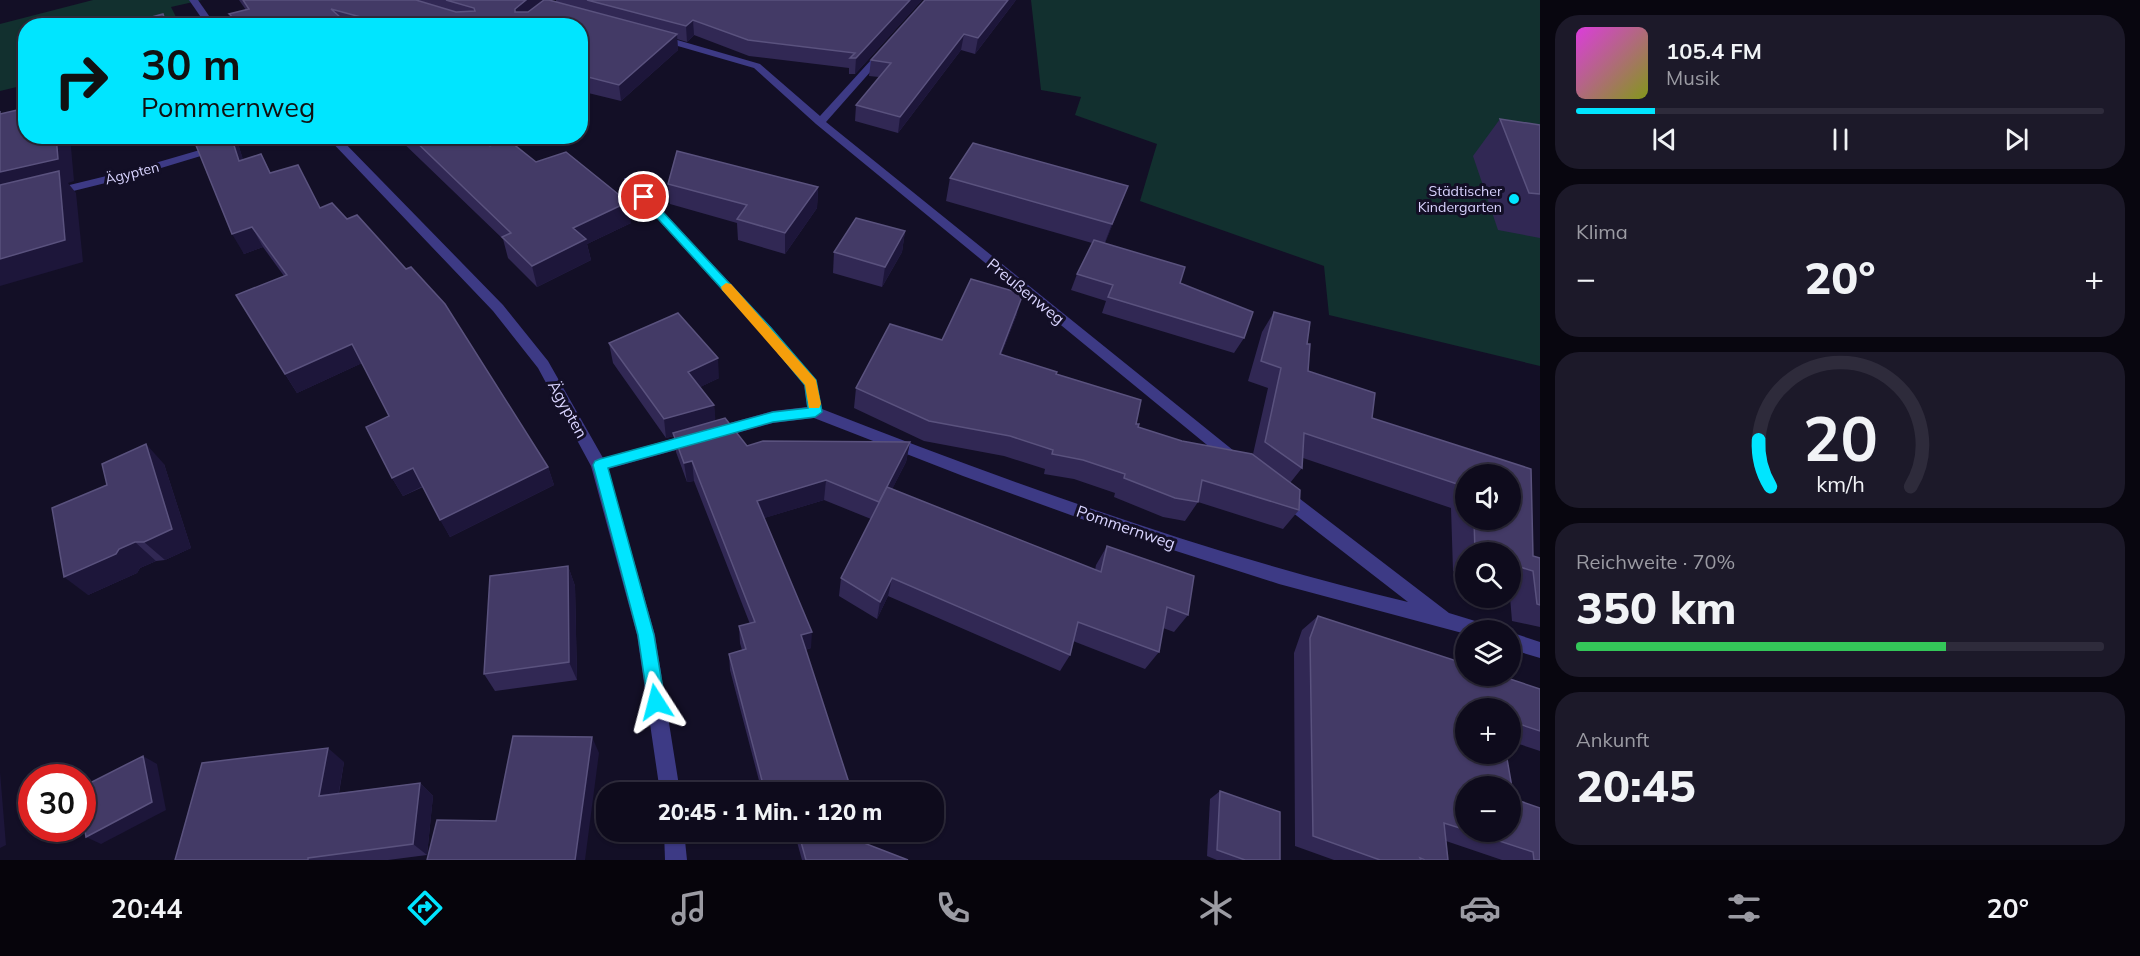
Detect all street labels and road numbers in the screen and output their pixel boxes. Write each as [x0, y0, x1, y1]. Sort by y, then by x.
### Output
street label: Ägypten [103, 158, 161, 188]
street label: Preußenweg [983, 254, 1069, 328]
street label: Ägypten [544, 377, 592, 441]
street label: Pommernweg [1074, 501, 1178, 553]

